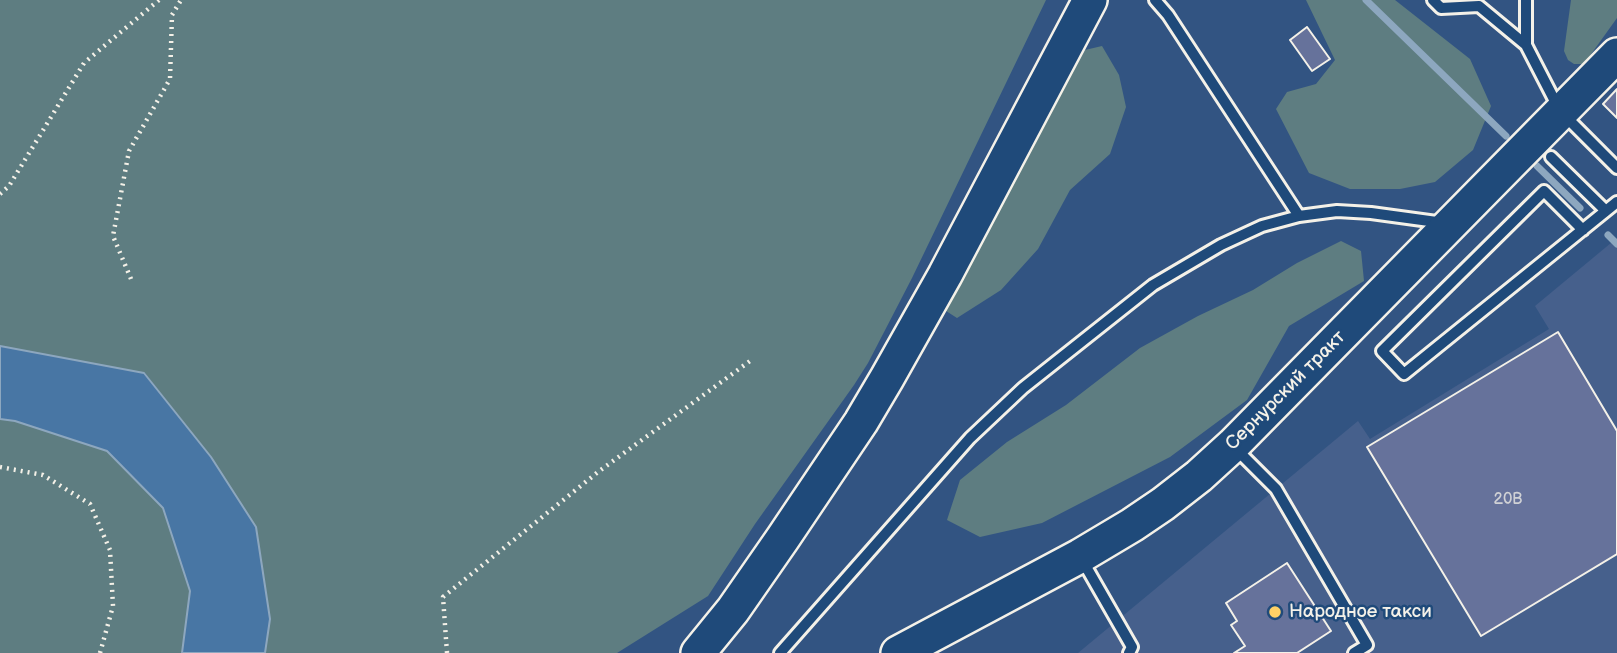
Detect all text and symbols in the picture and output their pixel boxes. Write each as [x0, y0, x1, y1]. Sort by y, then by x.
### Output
street label: Сернурский тракт [1221, 326, 1351, 456]
house number: 20В [1493, 490, 1523, 510]
place label: Народное такси [1289, 601, 1432, 623]
marker: Народное такси [1267, 604, 1283, 620]

